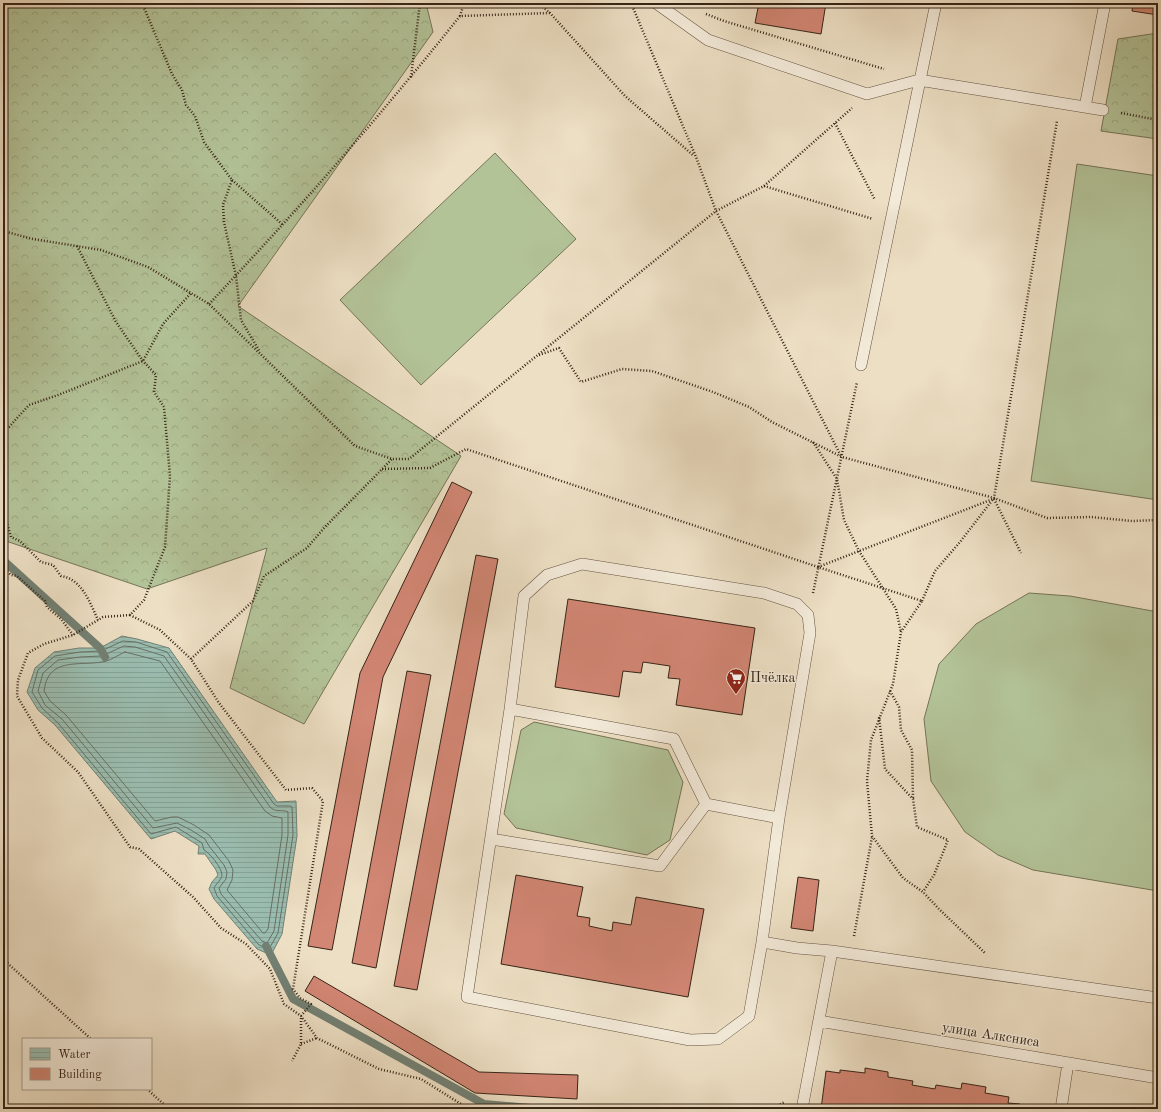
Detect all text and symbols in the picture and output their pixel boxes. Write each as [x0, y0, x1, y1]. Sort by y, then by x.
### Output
supermarket icon: Пчёлка [725, 667, 747, 695]
place label: Пчёлка [750, 671, 796, 685]
street label: улица Алксниса [941, 1020, 1041, 1050]
legend [22, 1038, 152, 1090]
text: Water [58, 1049, 91, 1061]
text: Building [58, 1069, 102, 1081]

